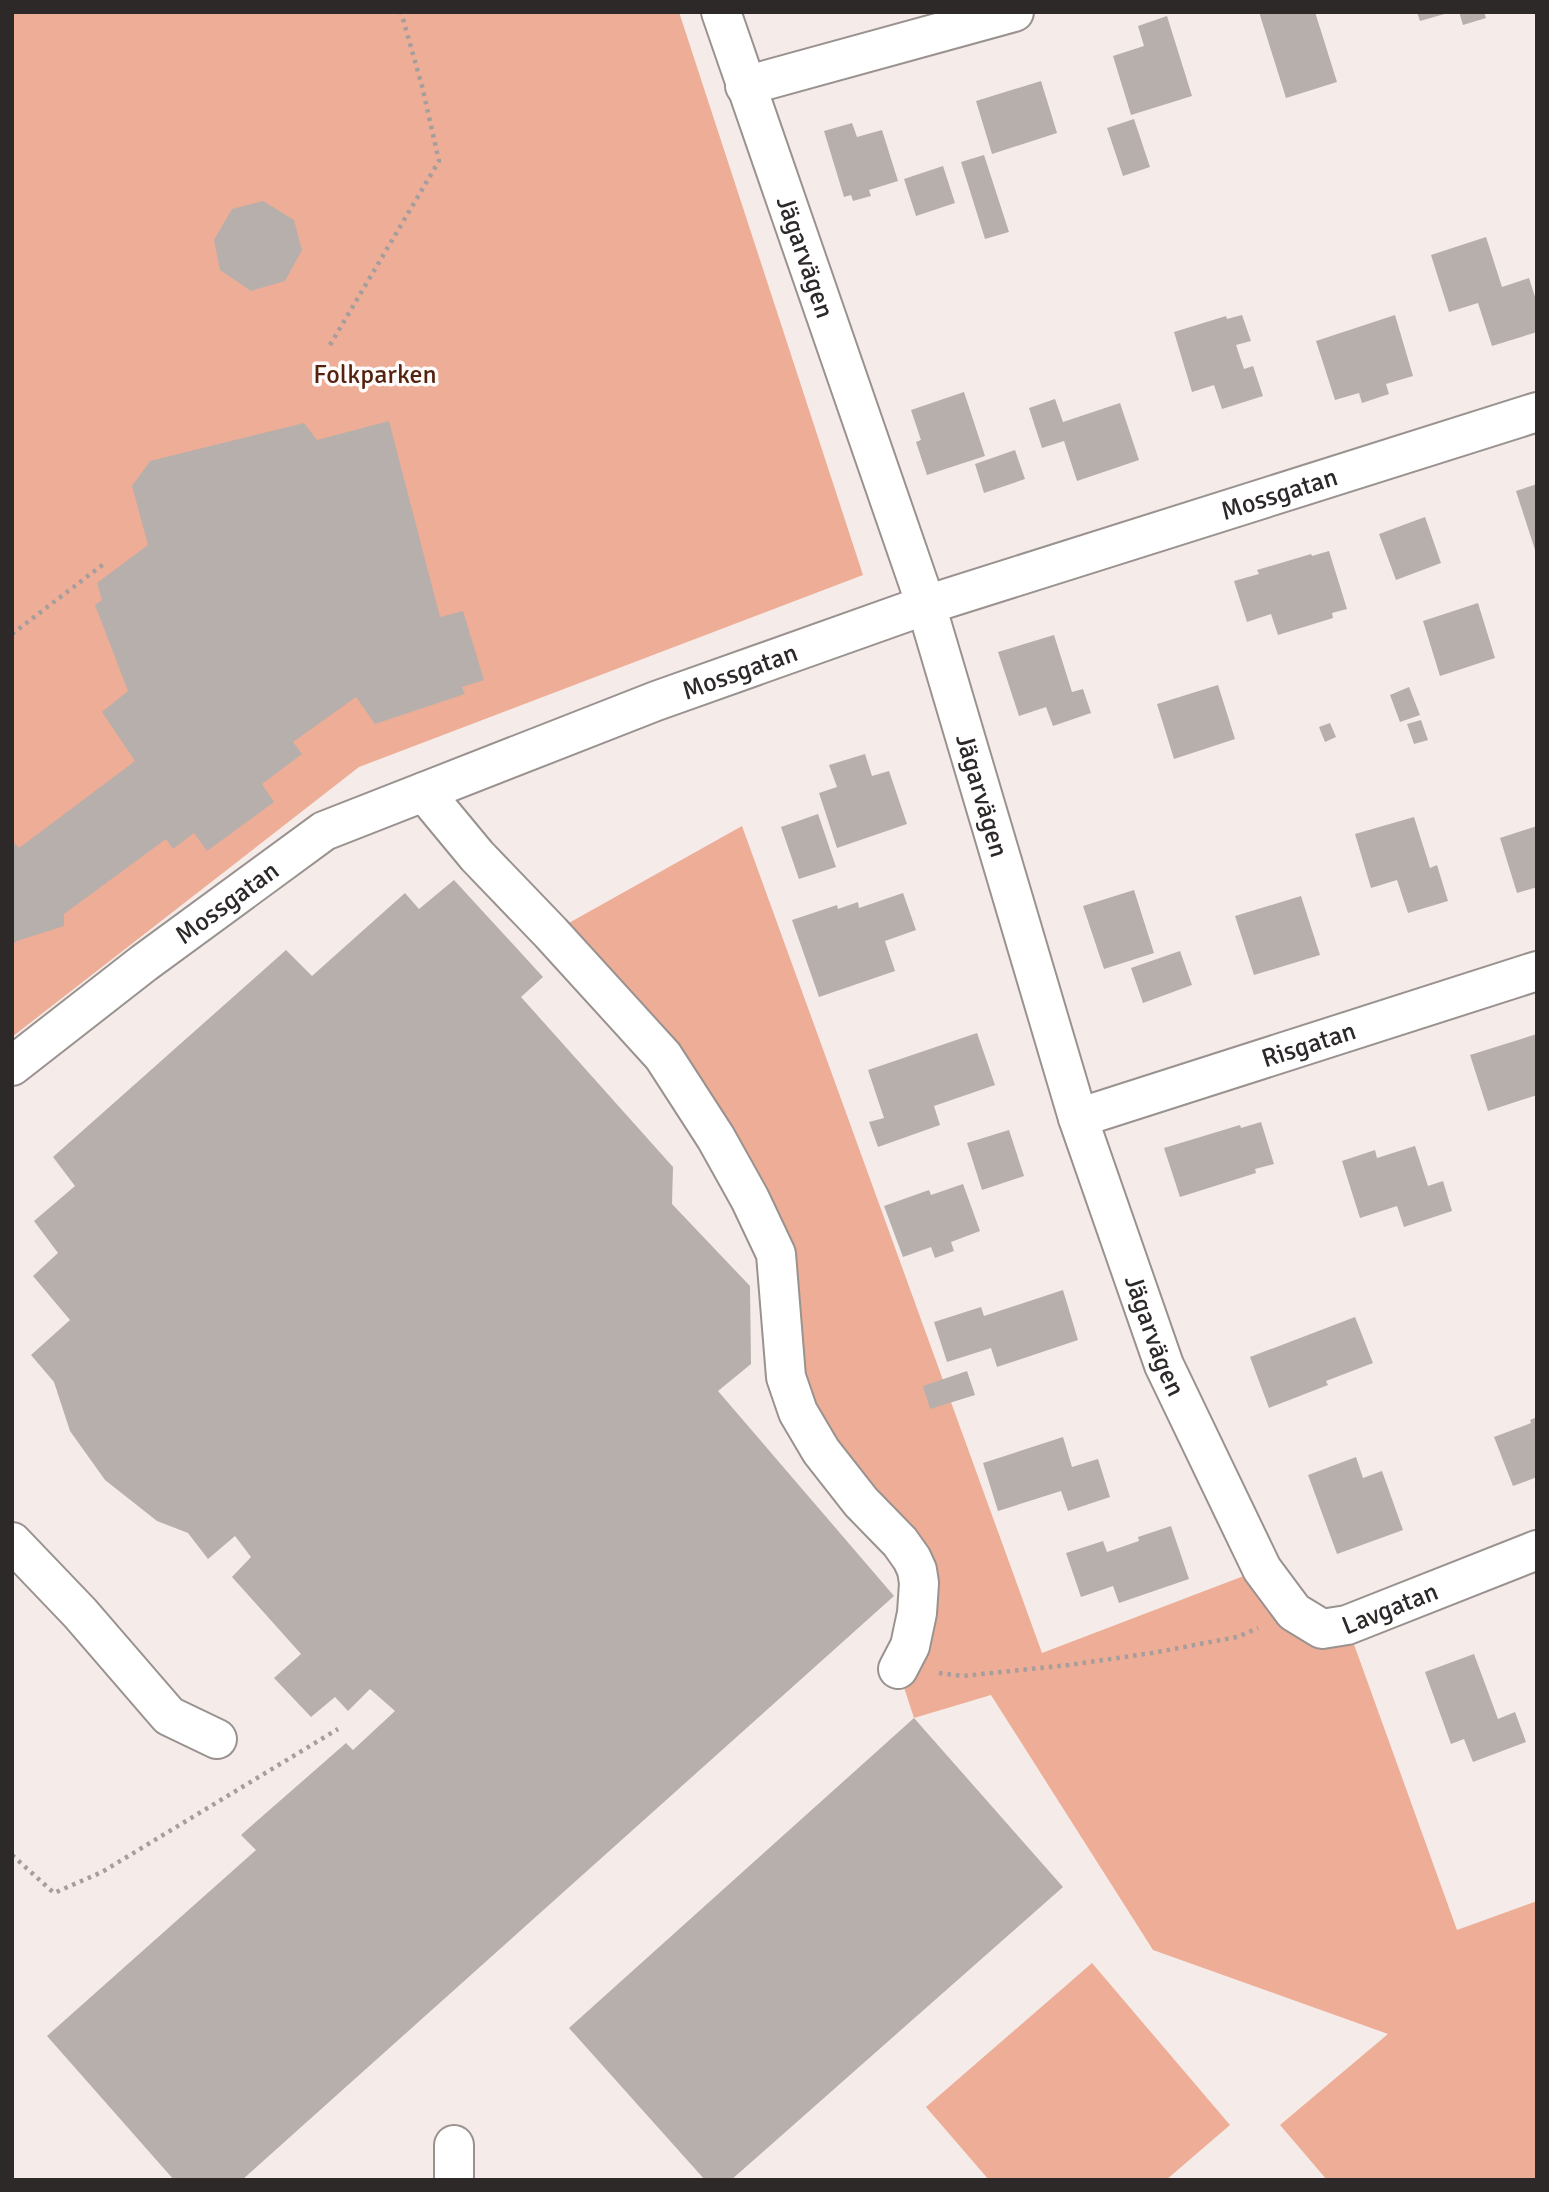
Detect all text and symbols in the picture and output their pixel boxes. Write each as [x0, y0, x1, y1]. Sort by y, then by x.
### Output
street label: Jägarvägen [769, 192, 841, 322]
park label: Folkparken [313, 359, 437, 391]
street label: Mossgatan [1217, 461, 1342, 528]
street label: Mossgatan [678, 637, 802, 707]
street label: Jägarvägen [948, 730, 1015, 861]
street label: Mossgatan [169, 855, 285, 952]
street label: Risgatan [1258, 1015, 1360, 1075]
street label: Jägarvägen [1117, 1271, 1192, 1402]
street label: Lavgatan [1337, 1576, 1443, 1642]

